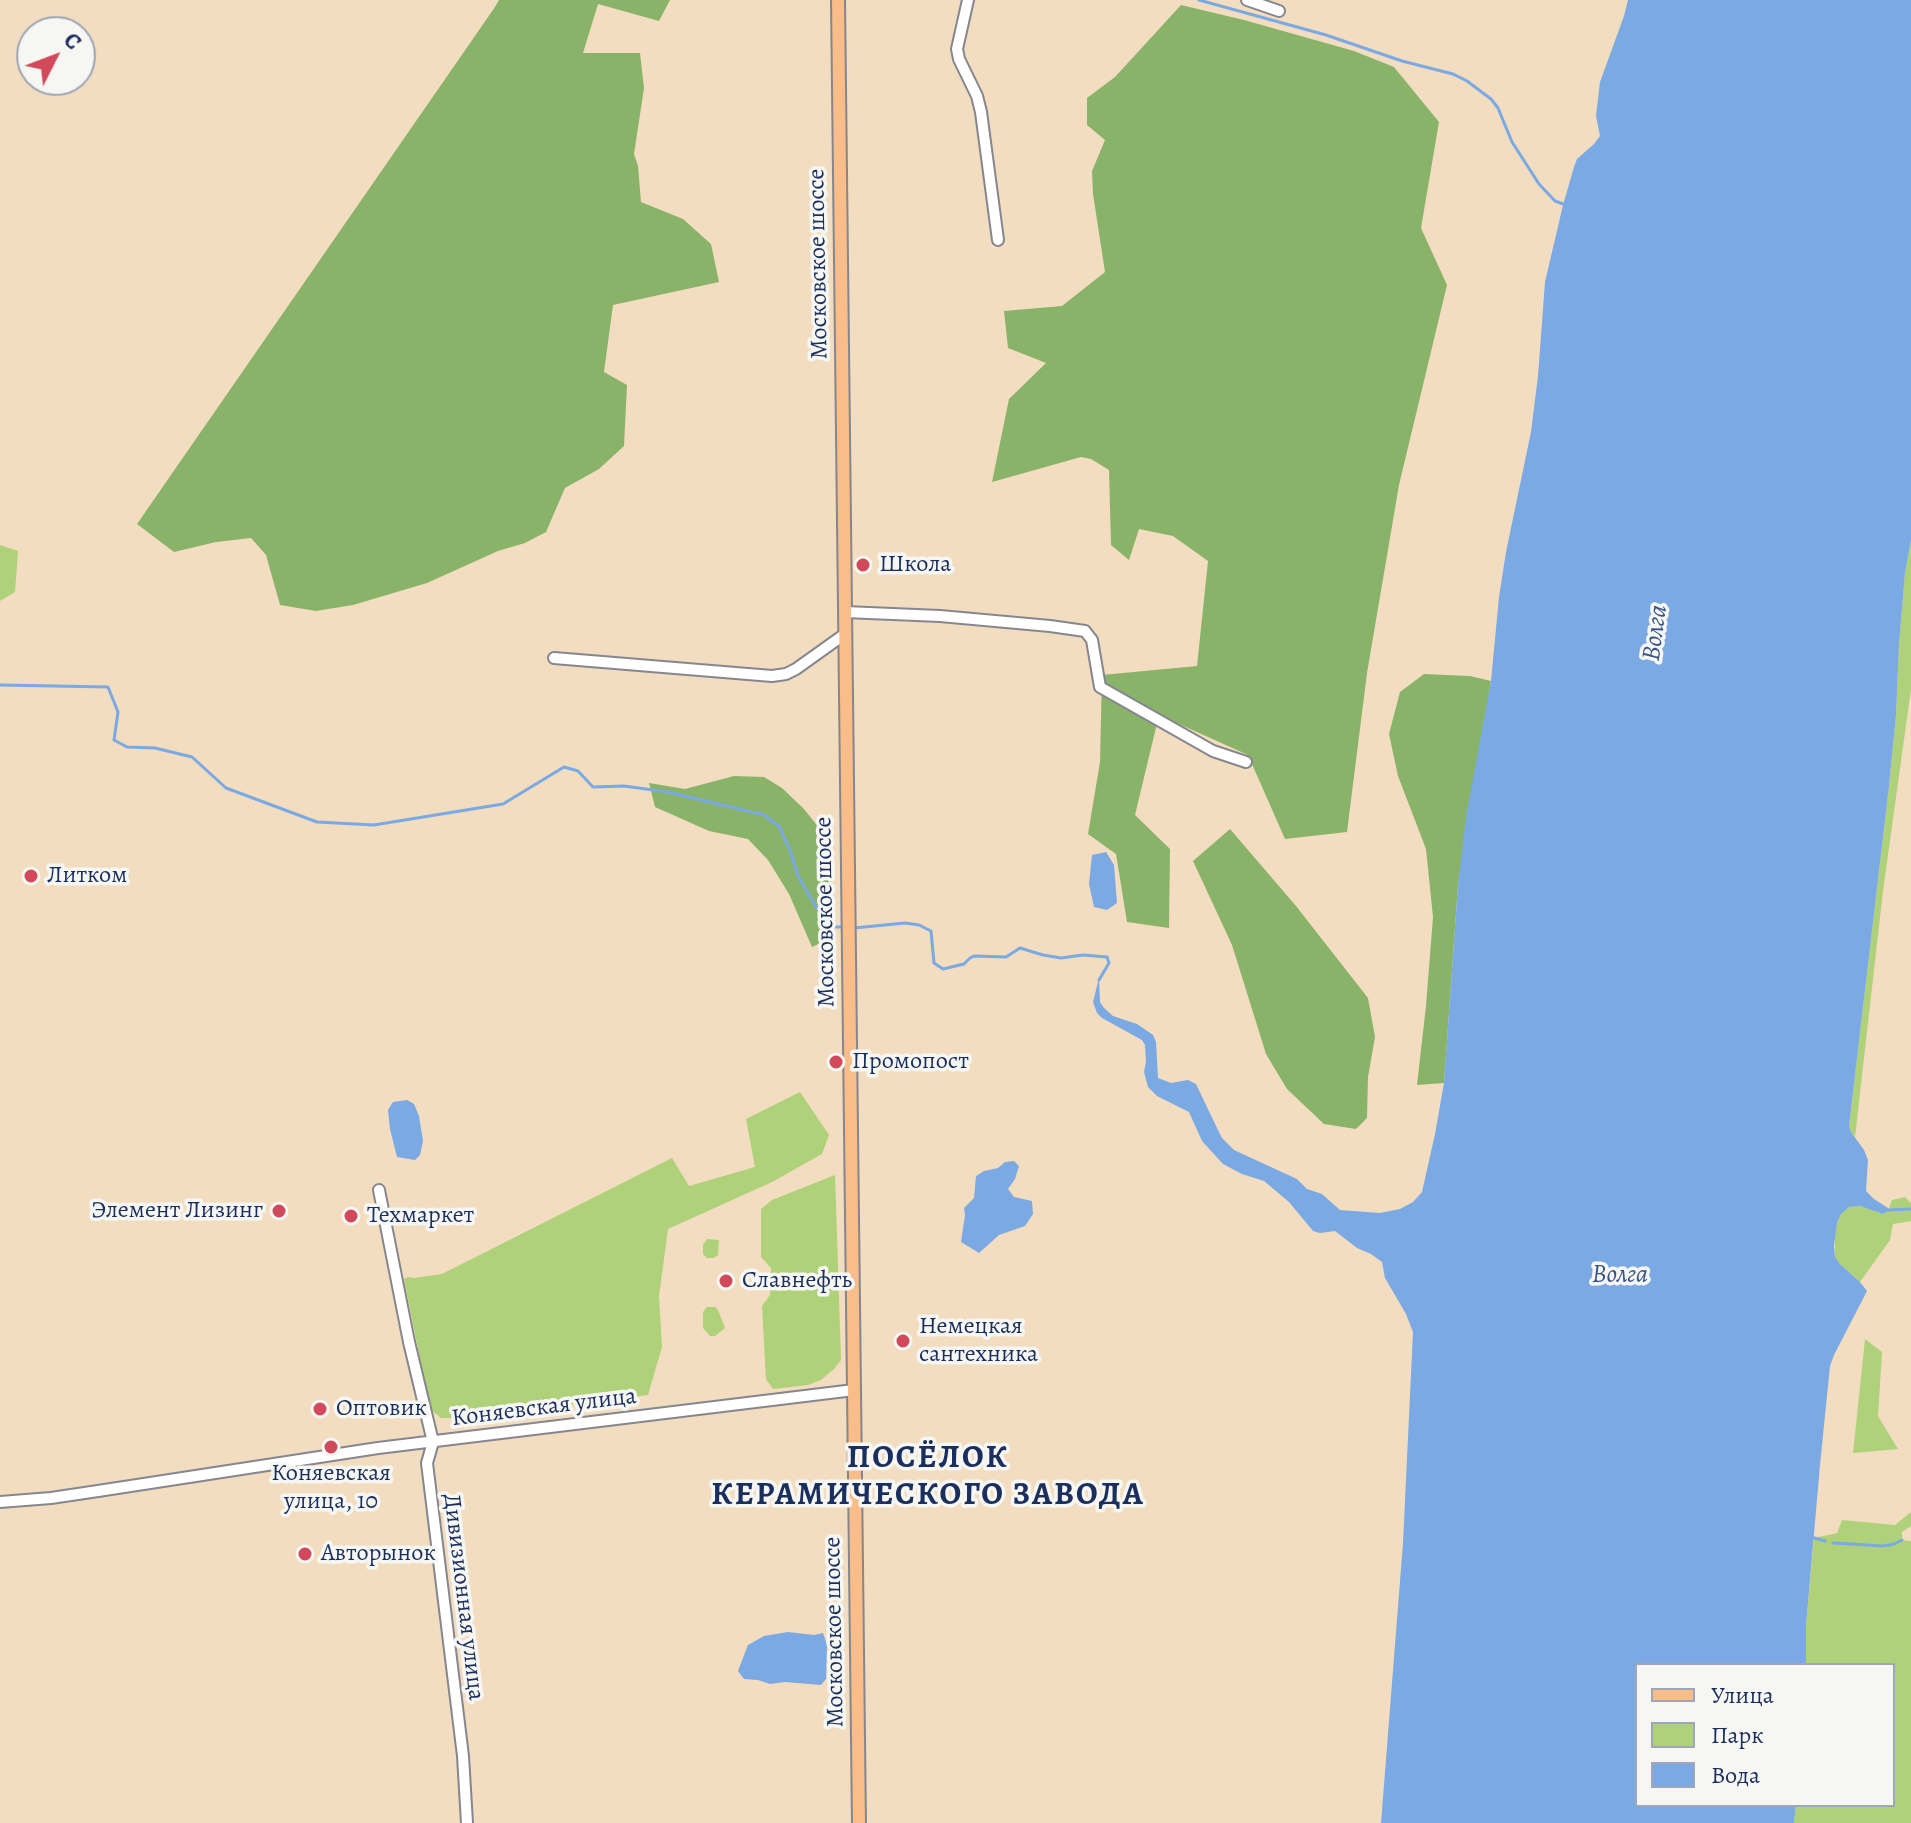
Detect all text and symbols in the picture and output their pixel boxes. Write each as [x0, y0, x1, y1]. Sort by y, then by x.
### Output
north arrow [16, 16, 96, 96]
text: С [57, 26, 88, 56]
street label: Московское шоссе [803, 168, 835, 360]
place label: Школа [879, 551, 951, 579]
marker: Школа [854, 556, 872, 574]
water label: Волга [1637, 603, 1675, 663]
street label: Московское шоссе [810, 816, 842, 1008]
place label: Литком [47, 862, 127, 890]
marker: Литком [22, 867, 40, 885]
place label: Промопост [852, 1048, 969, 1076]
marker: Промопост [827, 1053, 845, 1071]
place label: Элемент Лизинг [91, 1197, 263, 1225]
marker: Элемент Лизинг [270, 1202, 288, 1220]
place label: Техмаркет [367, 1202, 474, 1230]
marker: Техмаркет [342, 1207, 360, 1225]
water label: Волга [1592, 1260, 1648, 1292]
place label: Славнефть [742, 1267, 852, 1295]
marker: Славнефть [717, 1272, 735, 1290]
place label: Немецкая сантехника [919, 1313, 1038, 1369]
marker: Немецкая сантехника [894, 1332, 912, 1350]
street label: Коняевская улица [450, 1382, 638, 1434]
place label: Оптовик [336, 1395, 427, 1423]
marker: Оптовик [311, 1400, 329, 1418]
marker: Коняевская улица, 10 [322, 1438, 340, 1456]
district label: ПОСЁЛОК КЕРАМИЧЕСКОГО ЗАВОДА [711, 1440, 1145, 1515]
place label: Коняевская улица, 10 [271, 1460, 391, 1516]
street label: Дивизионная улица [436, 1492, 490, 1702]
street label: Московское шоссе [819, 1536, 851, 1728]
place label: Авторынок [321, 1540, 436, 1568]
marker: Авторынок [296, 1545, 314, 1563]
legend [1635, 1663, 1895, 1807]
text: Улица [1711, 1679, 1774, 1711]
text: Парк [1711, 1719, 1764, 1751]
text: Вода [1711, 1759, 1760, 1791]

